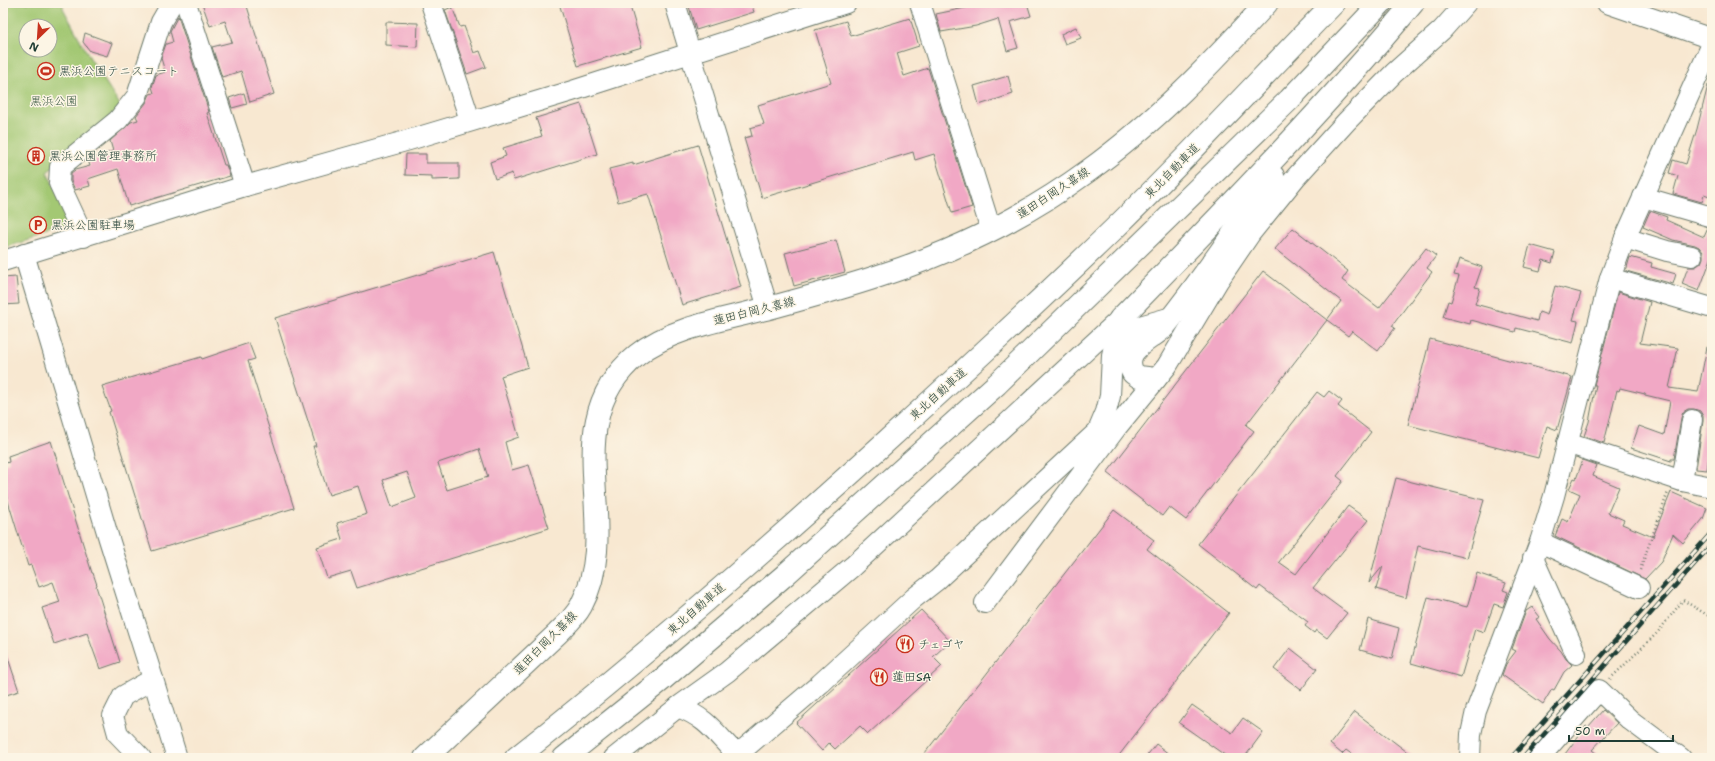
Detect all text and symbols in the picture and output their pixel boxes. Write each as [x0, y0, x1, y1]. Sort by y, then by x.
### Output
north arrow [18, 18, 58, 58]
text: N [27, 38, 41, 55]
sports icon: 黒浜公園テニスコート [36, 61, 56, 81]
place label: 黒浜公園テニスコート [59, 63, 179, 79]
park label: 黒浜公園 [30, 93, 78, 109]
street label: 東北自動車道 [1141, 140, 1203, 202]
building icon: 黒浜公園管理事務所 [26, 146, 46, 166]
place label: 黒浜公園管理事務所 [49, 148, 157, 164]
street label: 蓮田白岡久喜線 [1013, 163, 1093, 223]
parking icon: 黒浜公園駐車場 [28, 215, 48, 235]
place label: 黒浜公園駐車場 [51, 217, 135, 233]
street label: 蓮田白岡久喜線 [711, 293, 797, 329]
street label: 東北自動車道 [906, 364, 970, 424]
street label: 東北自動車道 [664, 579, 728, 639]
street label: 蓮田白岡久喜線 [510, 608, 580, 678]
restaurant icon: チェゴヤ [895, 634, 915, 654]
place label: チェゴヤ [918, 636, 965, 652]
restaurant icon: 蓮田SA [869, 667, 889, 687]
place label: 蓮田SA [892, 669, 932, 685]
scale bar [1569, 717, 1673, 743]
text: 50 m [1575, 723, 1605, 739]

